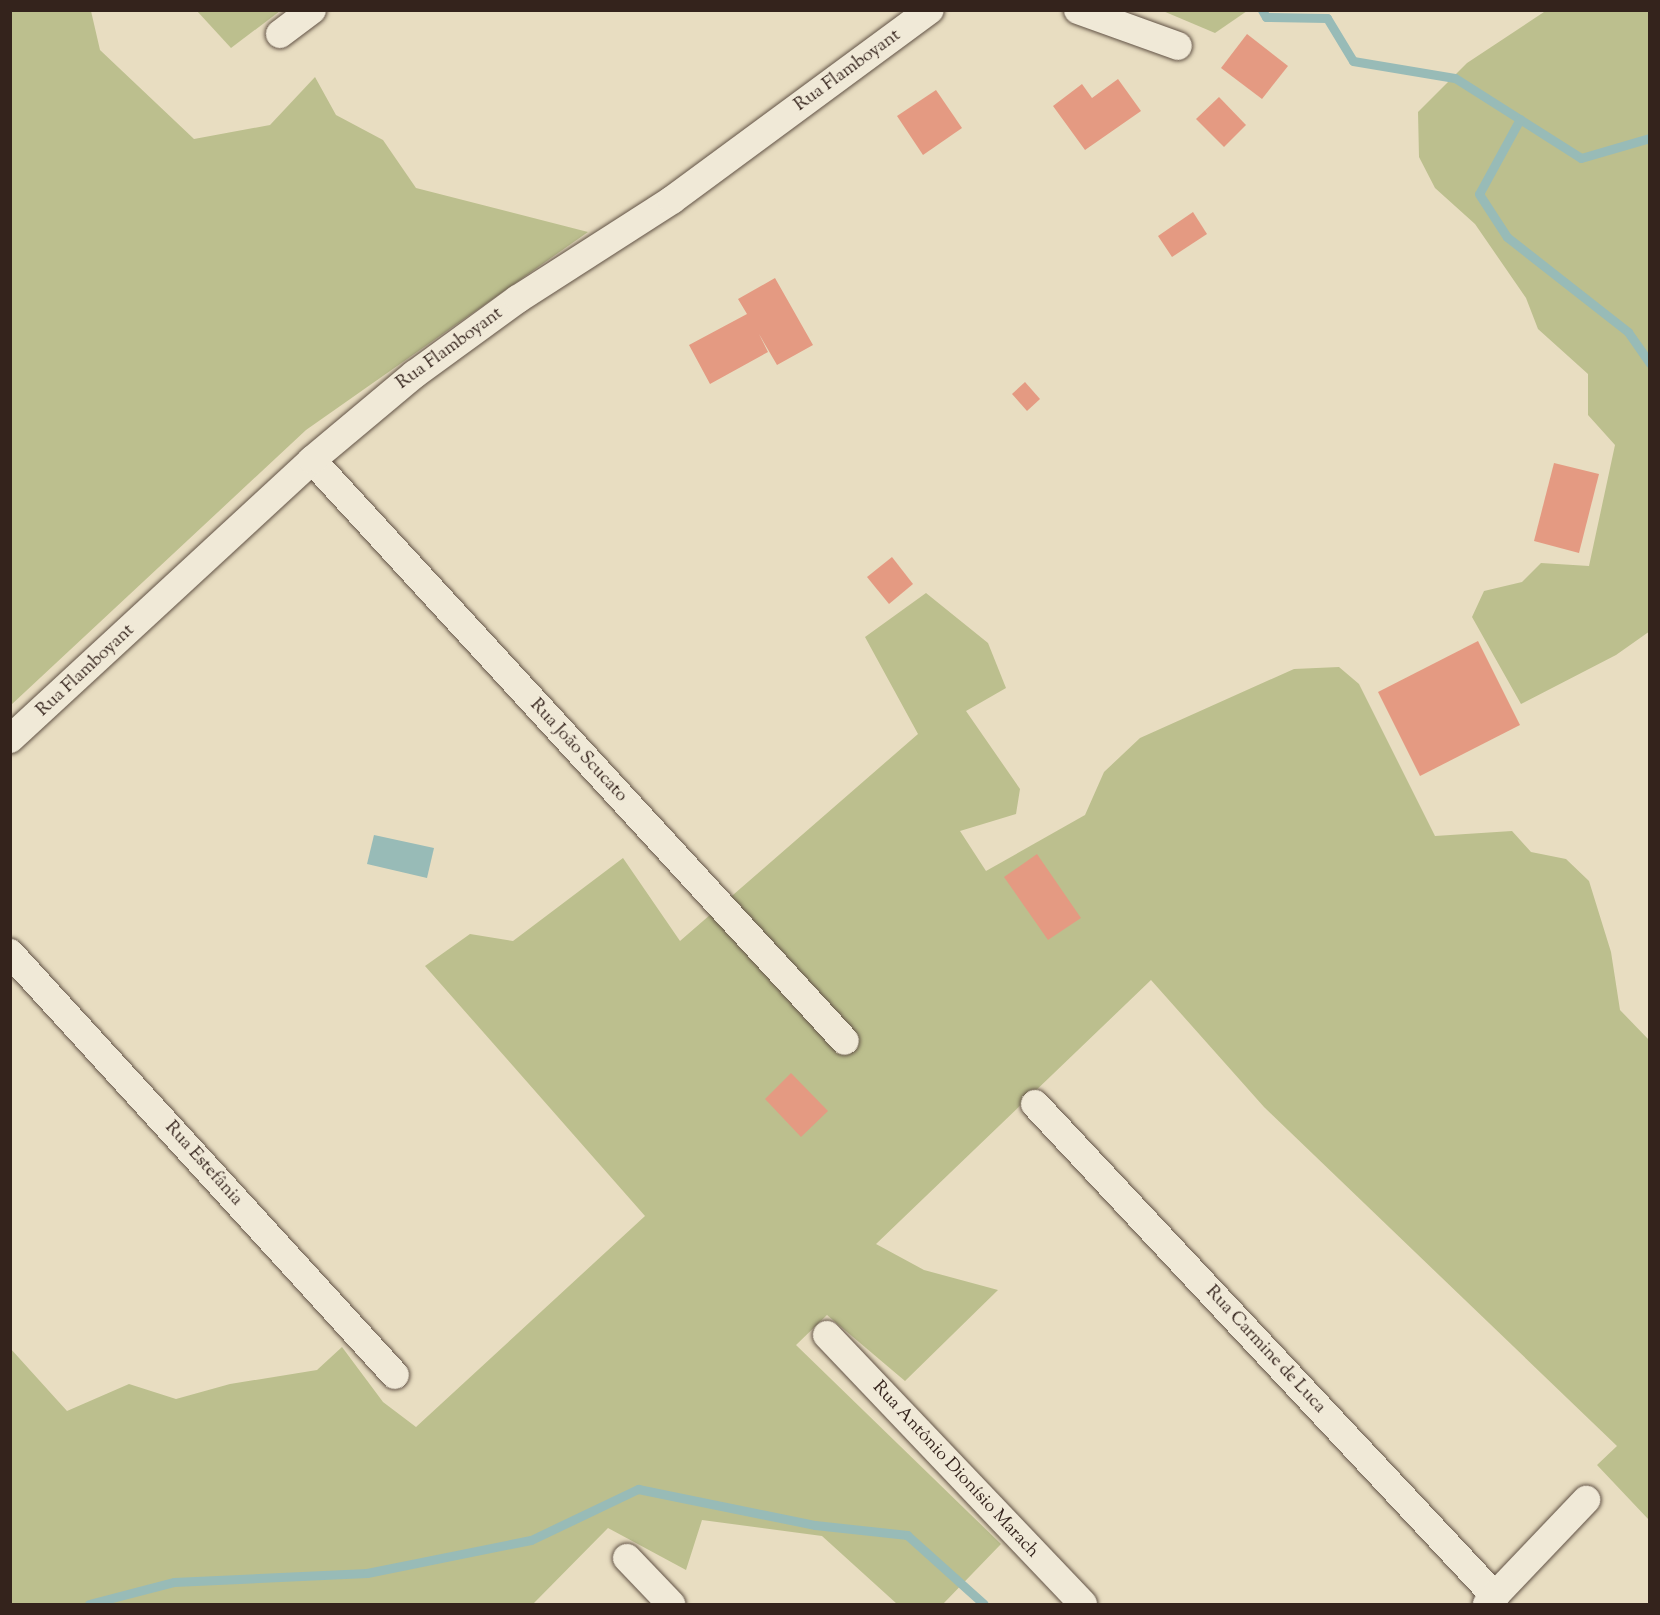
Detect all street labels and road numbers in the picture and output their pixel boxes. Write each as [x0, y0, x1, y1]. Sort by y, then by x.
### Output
street label: Rua Flamboyant [791, 25, 905, 117]
street label: Rua Flamboyant [393, 303, 507, 395]
street label: Rua Flamboyant [33, 620, 139, 722]
street label: Rua João Scucato [525, 695, 631, 807]
street label: Rua Estefânia [160, 1117, 246, 1211]
street label: Rua Carmine de Luca [1200, 1282, 1330, 1418]
street label: Rua Antônio Dionísio Marach [867, 1377, 1043, 1563]

